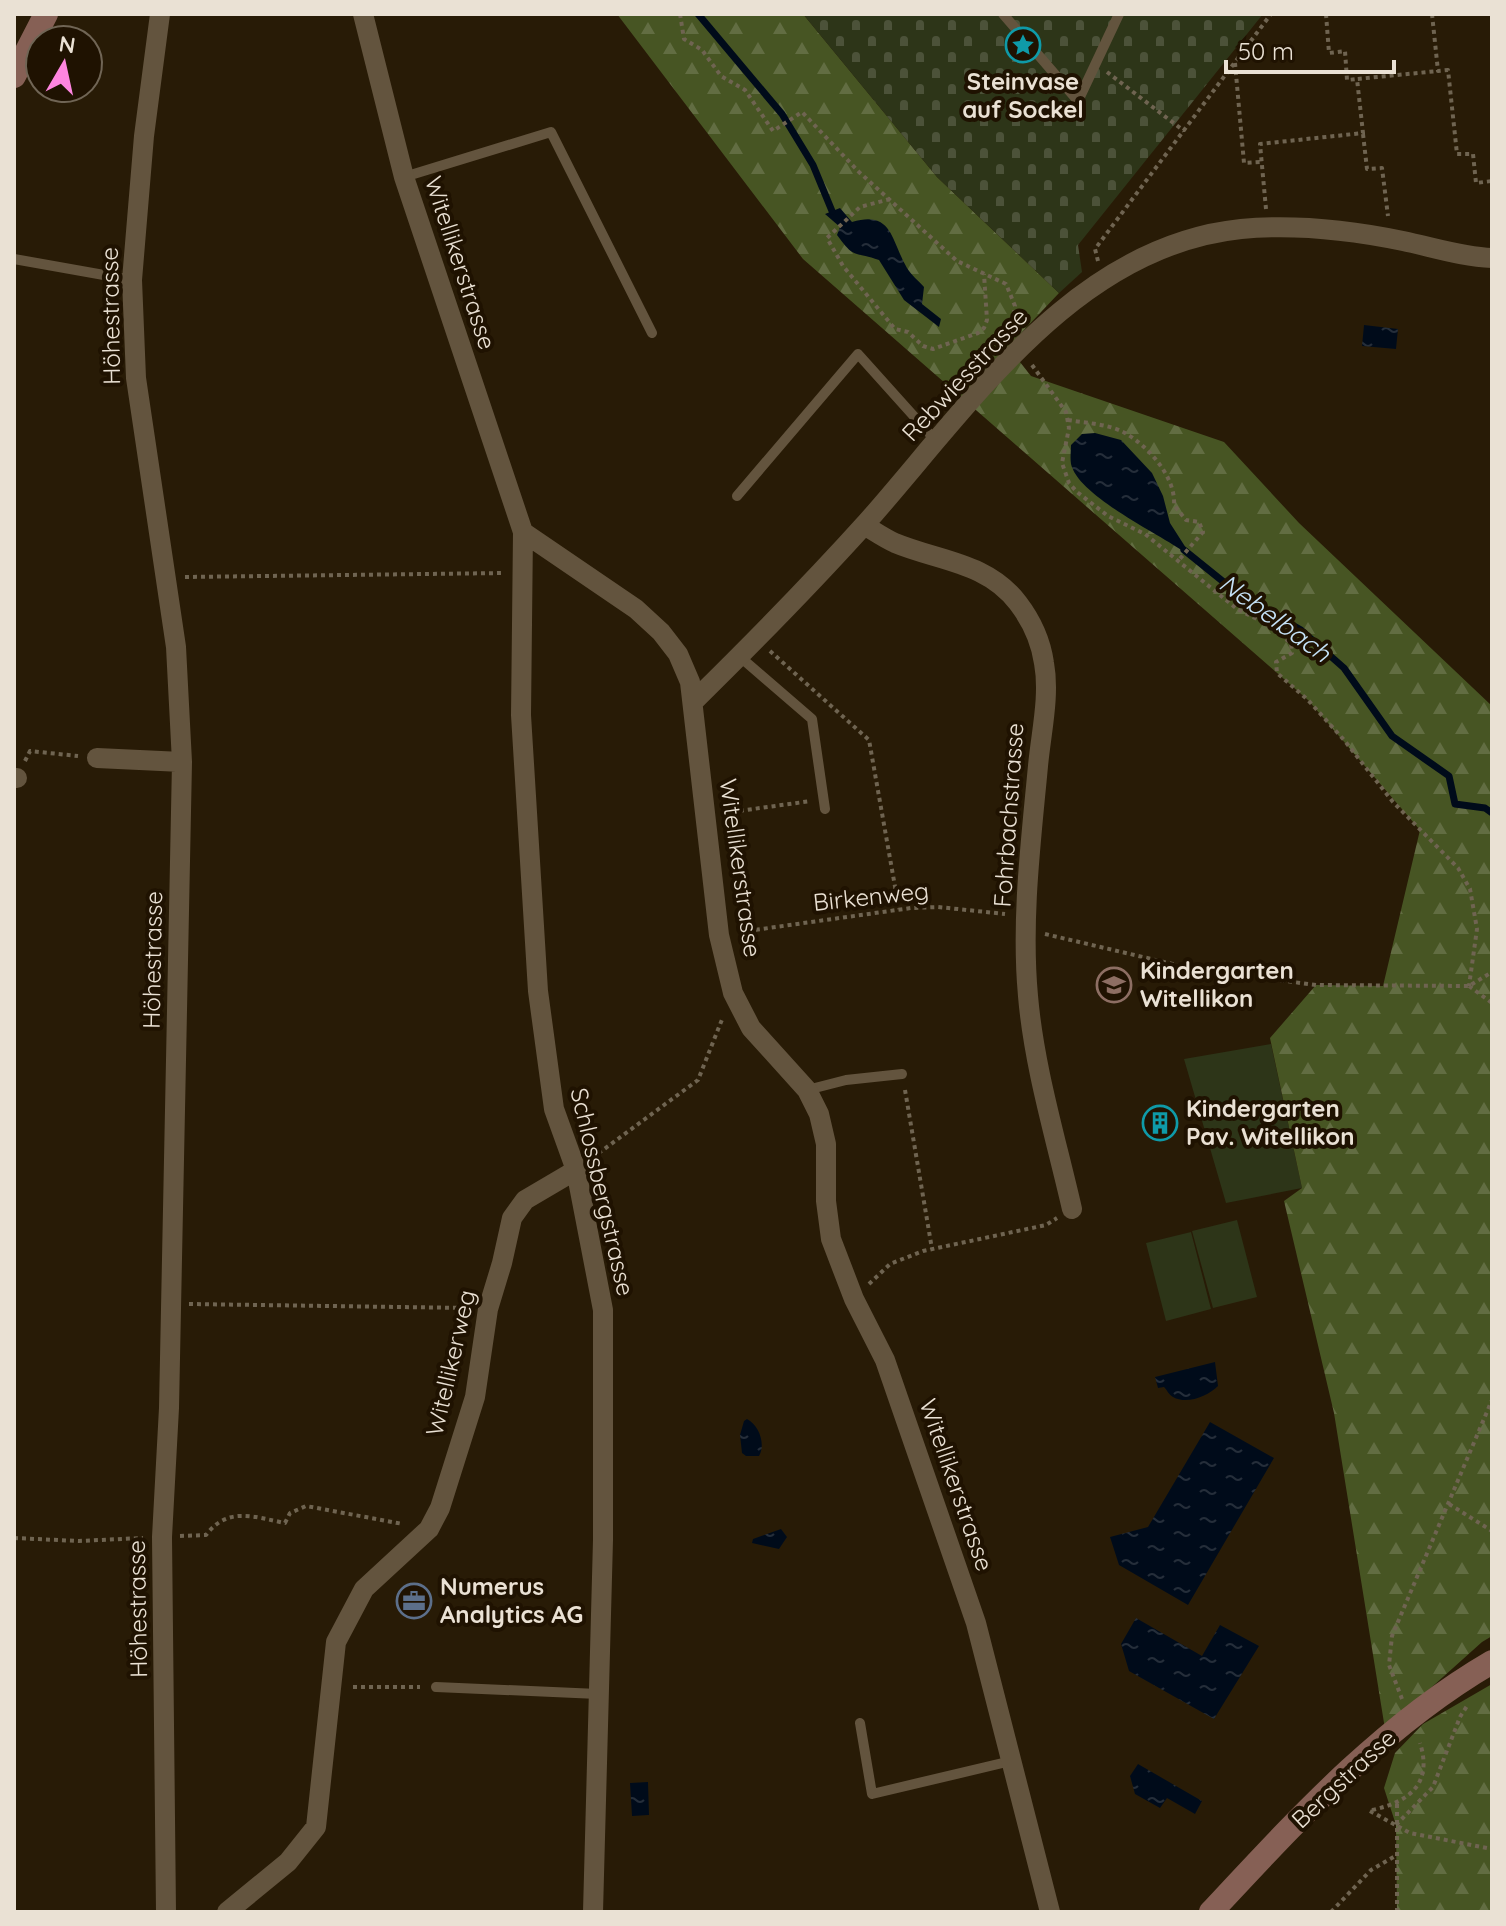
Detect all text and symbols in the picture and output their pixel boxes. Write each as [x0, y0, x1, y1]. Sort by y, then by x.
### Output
north arrow [24, 24, 104, 104]
scale bar [1226, 24, 1394, 74]
place icon: Steinvase auf Sockel [1004, 26, 1042, 64]
text: N [57, 29, 77, 59]
text: 50 m [1238, 36, 1294, 66]
place label: Steinvase auf Sockel [962, 66, 1084, 124]
street label: Witellikerstrasse [419, 172, 503, 353]
street label: Höhestrasse [94, 247, 126, 385]
street label: Rebwiesstrasse [895, 302, 1034, 447]
water label: Nebelbach [1213, 566, 1338, 670]
street label: Fohrbachstrasse [987, 722, 1029, 908]
street label: Witellikerstrasse [714, 777, 768, 959]
street label: Birkenweg [812, 875, 930, 917]
street label: Höhestrasse [136, 891, 168, 1029]
place label: Kindergarten Witellikon [1140, 955, 1294, 1013]
school or university icon: Kindergarten Witellikon [1095, 966, 1133, 1004]
street label: Schlossbergstrasse [564, 1085, 641, 1299]
place label: Kindergarten Pav. Witellikon [1186, 1093, 1355, 1151]
building icon: Kindergarten Pav. Witellikon [1141, 1104, 1179, 1142]
street label: Witellikerweg [419, 1287, 481, 1439]
street label: Witellikerstrasse [913, 1395, 1000, 1575]
street label: Höhestrasse [121, 1540, 153, 1678]
place label: Numerus Analytics AG [440, 1571, 583, 1629]
office icon: Numerus Analytics AG [395, 1582, 433, 1620]
street label: Bergstrasse [1285, 1722, 1402, 1834]

